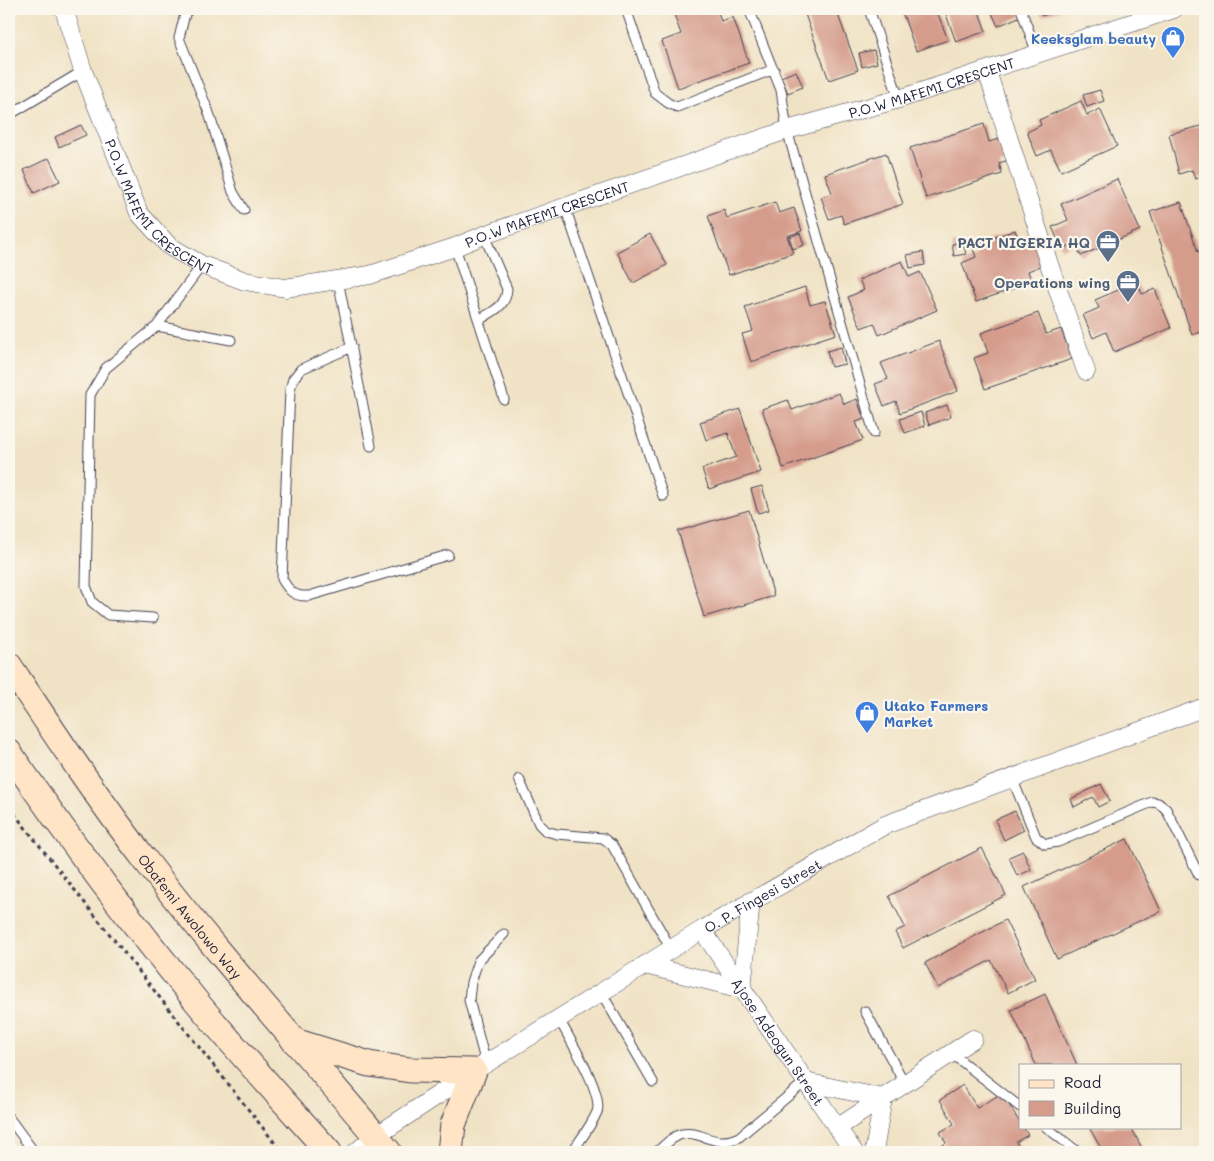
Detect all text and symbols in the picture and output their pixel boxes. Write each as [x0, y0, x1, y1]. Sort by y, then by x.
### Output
shop icon: Keeksglam beauty [1160, 25, 1186, 59]
place label: Keeksglam beauty [1031, 29, 1156, 48]
street label: P.O.W MAFEMI CRESCENT [846, 52, 1017, 122]
street label: P.O.W MAFEMI CRESCENT [101, 136, 216, 278]
street label: P.O.W MAFEMI CRESCENT [462, 176, 632, 251]
office icon: PACT NIGERIA HQ [1095, 229, 1121, 263]
place label: PACT NIGERIA HQ [957, 233, 1090, 252]
office icon: Operations wing [1115, 269, 1141, 303]
place label: Operations wing [994, 273, 1110, 292]
place label: Utako Farmers Market [884, 696, 988, 731]
shop icon: Utako Farmers Market [854, 700, 880, 734]
street label: Obafemi Awolowo Way [134, 850, 247, 983]
street label: O. P. Fingesi Street [700, 854, 825, 936]
street label: Ajose Adeogun Street [728, 974, 829, 1109]
legend [1019, 1064, 1182, 1128]
text: Road [1064, 1072, 1101, 1092]
text: Building [1064, 1098, 1121, 1118]

